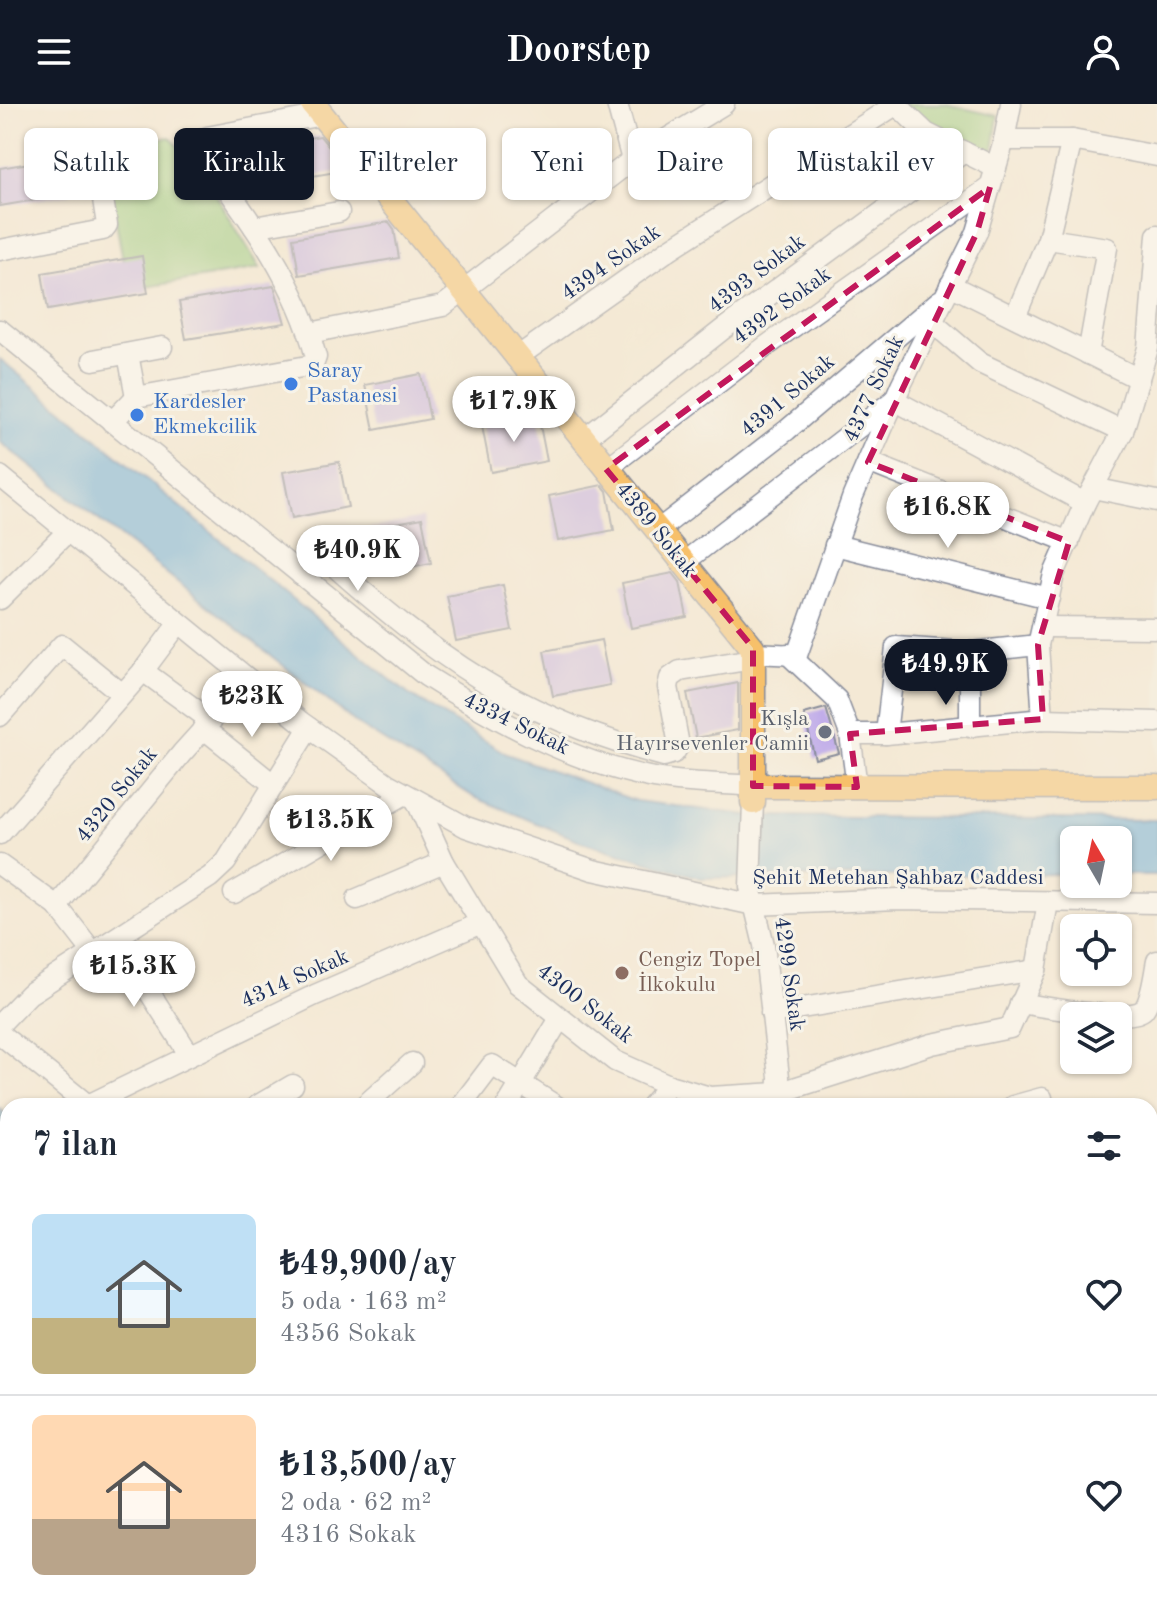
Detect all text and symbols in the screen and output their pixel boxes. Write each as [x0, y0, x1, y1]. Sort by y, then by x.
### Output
icon: menu [32, 30, 76, 74]
icon: person [1081, 30, 1125, 74]
text: Doorstep [506, 34, 651, 70]
chip: Satılık [24, 128, 158, 200]
chip: Kiralık [174, 128, 314, 200]
chip: Filtreler [330, 128, 486, 200]
chip: Yeni [502, 128, 612, 200]
chip: Daire [628, 128, 752, 200]
chip: Müstakil ev [768, 128, 963, 200]
street label: 4394 Sokak [557, 221, 665, 305]
street label: 4393 Sokak [704, 230, 810, 318]
street label: 4392 Sokak [729, 263, 835, 349]
street label: 4377 Sokak [840, 332, 908, 446]
street label: 4391 Sokak [737, 350, 839, 442]
place label: Saray Pastanesi [307, 360, 398, 407]
marker: Saray Pastanesi [282, 375, 300, 393]
pin: ₺17.9K [449, 376, 579, 444]
text: ₺17.9K [470, 389, 558, 415]
place label: Kardesler Ekmekcilik [153, 391, 258, 438]
marker: Kardesler Ekmekcilik [128, 406, 146, 424]
street label: 4389 Sokak [611, 478, 701, 582]
pin: ₺16.8K [883, 482, 1013, 550]
text: ₺16.8K [904, 495, 992, 521]
pin: ₺40.9K [293, 525, 423, 593]
text: ₺40.9K [314, 538, 402, 564]
pin: ₺49.9K [881, 639, 1011, 707]
text: ₺49.9K [902, 652, 990, 678]
pin: ₺23K [205, 671, 299, 739]
text: ₺23K [219, 684, 285, 710]
street label: 4334 Sokak [459, 689, 573, 759]
place label: Kışla Hayırsevenler Camii [616, 708, 809, 755]
marker: Kışla Hayırsevenler Camii [816, 723, 834, 741]
street label: 4320 Sokak [72, 743, 162, 847]
pin: ₺13.5K [266, 795, 396, 863]
text: ₺13.5K [287, 808, 375, 834]
north arrow [1060, 826, 1132, 898]
map controls [1060, 826, 1132, 1074]
street label: Şehit Metehan Şahbaz Caddesi [752, 867, 1044, 889]
button: locate [1060, 914, 1132, 986]
street label: 4299 Sokak [770, 915, 808, 1033]
pin: ₺15.3K [69, 941, 199, 1009]
street label: 4314 Sokak [238, 945, 352, 1013]
place label: Cengiz Topel İlkokulu [638, 949, 761, 996]
text: ₺15.3K [90, 954, 178, 980]
street label: 4300 Sokak [533, 960, 637, 1048]
marker: Cengiz Topel İlkokulu [613, 964, 631, 982]
button: layers [1060, 1002, 1132, 1074]
icon: filters [1082, 1124, 1126, 1168]
text: 7 ilan [32, 1129, 118, 1163]
icon: home [96, 1246, 192, 1342]
text: ₺49,900/ay [280, 1248, 457, 1282]
icon: heart [1082, 1272, 1126, 1316]
text: 5 oda · 163 m² [280, 1289, 447, 1315]
text: 4356 Sokak [280, 1321, 417, 1347]
icon: home [96, 1447, 192, 1543]
text: ₺13,500/ay [280, 1449, 457, 1483]
icon: heart [1082, 1473, 1126, 1517]
text: 2 oda · 62 m² [280, 1490, 431, 1516]
text: 4316 Sokak [280, 1522, 417, 1548]

